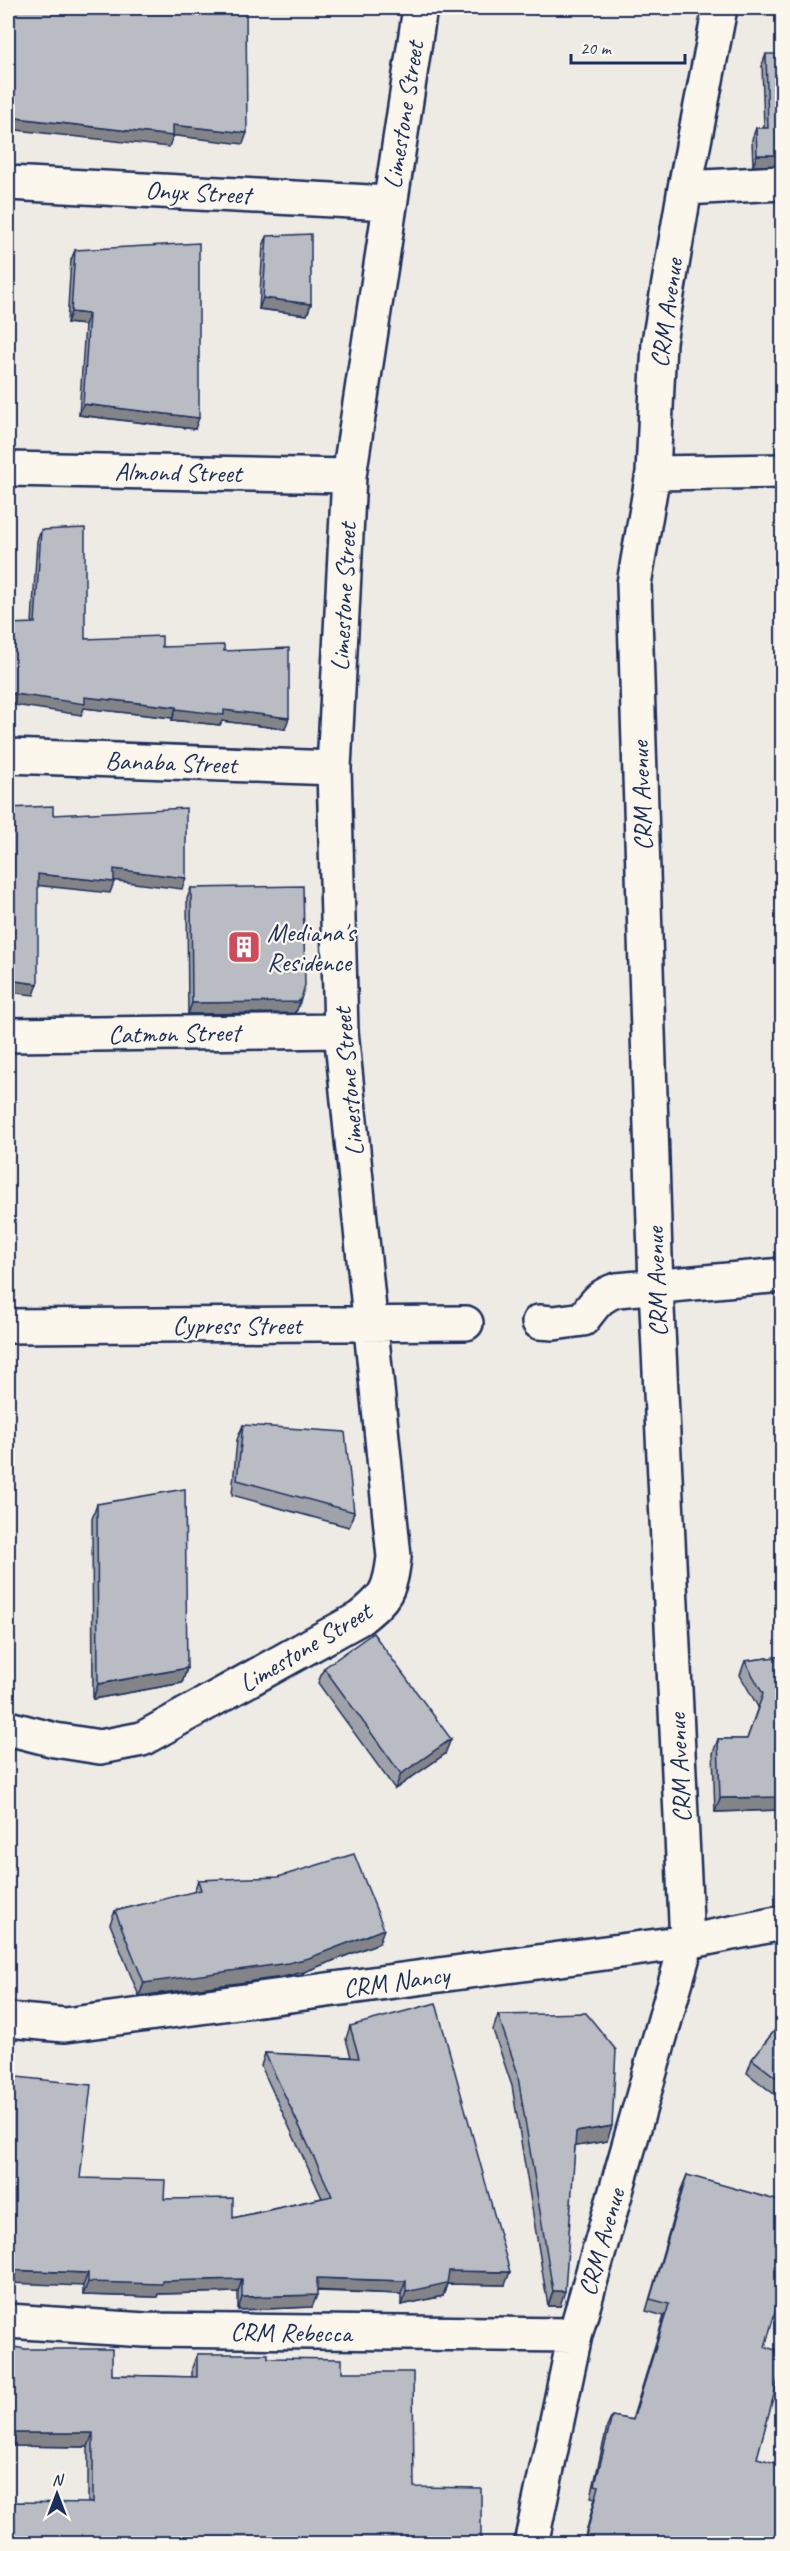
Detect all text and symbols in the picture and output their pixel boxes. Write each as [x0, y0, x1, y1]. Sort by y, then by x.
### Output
scale bar [571, 27, 685, 65]
street label: Limestone Street [376, 37, 432, 191]
text: 20 m [580, 37, 613, 59]
street label: Onyx Street [145, 173, 255, 212]
street label: CRM Avenue [643, 255, 691, 370]
street label: Almond Street [114, 455, 244, 490]
street label: Limestone Street [323, 520, 364, 672]
street label: CRM Avenue [623, 739, 660, 851]
street label: Banaba Street [105, 744, 240, 781]
place label: Mediana's Residence [267, 916, 357, 979]
building icon: Mediana's Residence [226, 929, 262, 965]
street label: Limestone Street [325, 1004, 371, 1157]
street label: Catmon Street [108, 1016, 244, 1051]
street label: CRM Avenue [638, 1225, 675, 1337]
street label: Cypress Street [173, 1309, 304, 1342]
street label: Limestone Street [233, 1594, 379, 1700]
street label: CRM Avenue [660, 1711, 699, 1824]
street label: CRM Nancy [341, 1957, 453, 2005]
street label: CRM Avenue [570, 2183, 633, 2299]
street label: CRM Rebecca [230, 2315, 354, 2350]
north arrow [27, 2464, 87, 2524]
text: N [52, 2470, 65, 2490]

